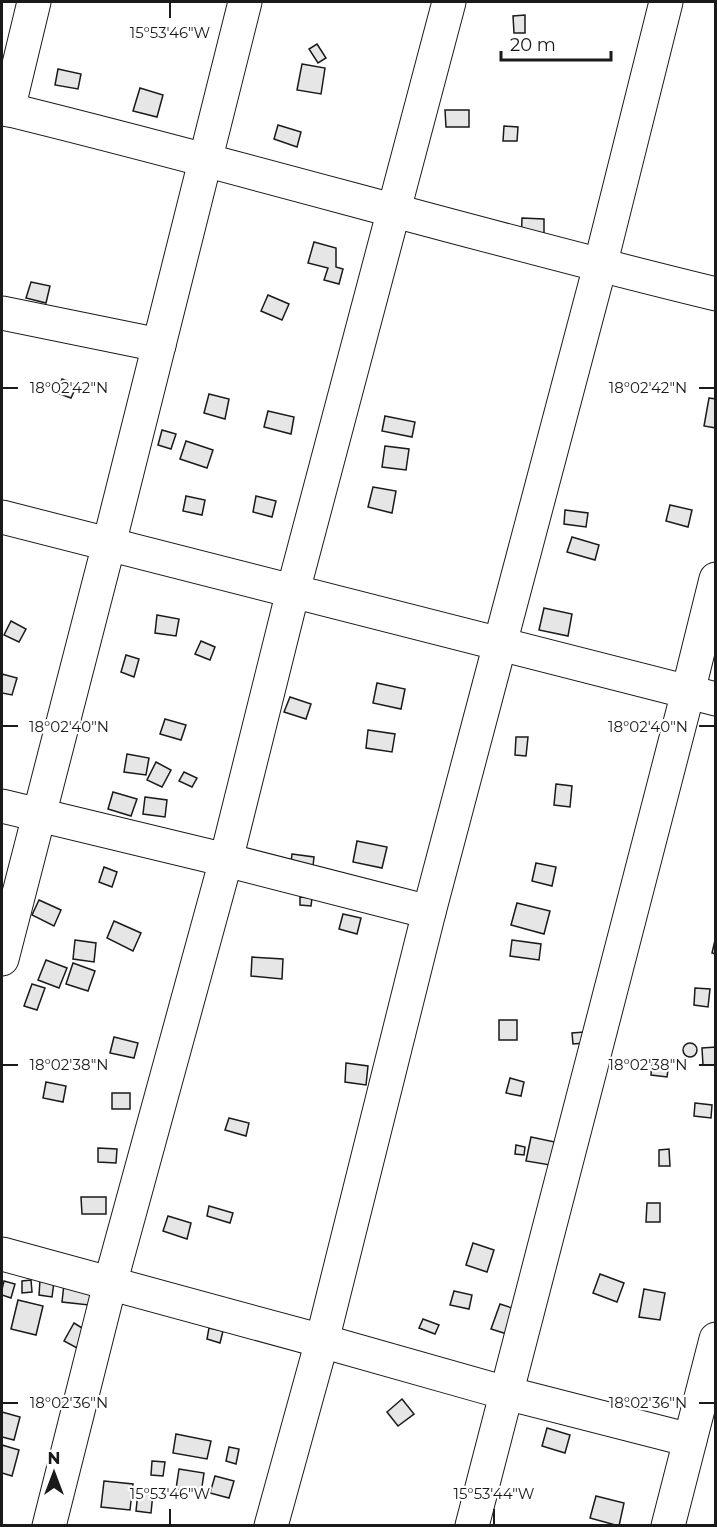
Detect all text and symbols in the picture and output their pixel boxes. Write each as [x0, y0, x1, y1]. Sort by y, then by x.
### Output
text: 15°53'46"W [130, 23, 211, 42]
scale bar [501, 24, 610, 62]
text: 20 m [510, 34, 556, 56]
text: 18°02'42"N [30, 378, 108, 397]
text: 18°02'42"N [609, 378, 687, 397]
text: 18°02'40"N [29, 717, 109, 736]
text: 18°02'40"N [608, 717, 688, 736]
text: 18°02'38"N [30, 1055, 108, 1074]
text: 18°02'38"N [609, 1055, 687, 1074]
text: 18°02'36"N [30, 1393, 108, 1412]
text: 18°02'36"N [609, 1393, 687, 1412]
north arrow [24, 1443, 84, 1503]
text: N [48, 1449, 60, 1468]
text: 15°53'46"W [130, 1484, 211, 1503]
text: 15°53'44"W [454, 1484, 535, 1503]

